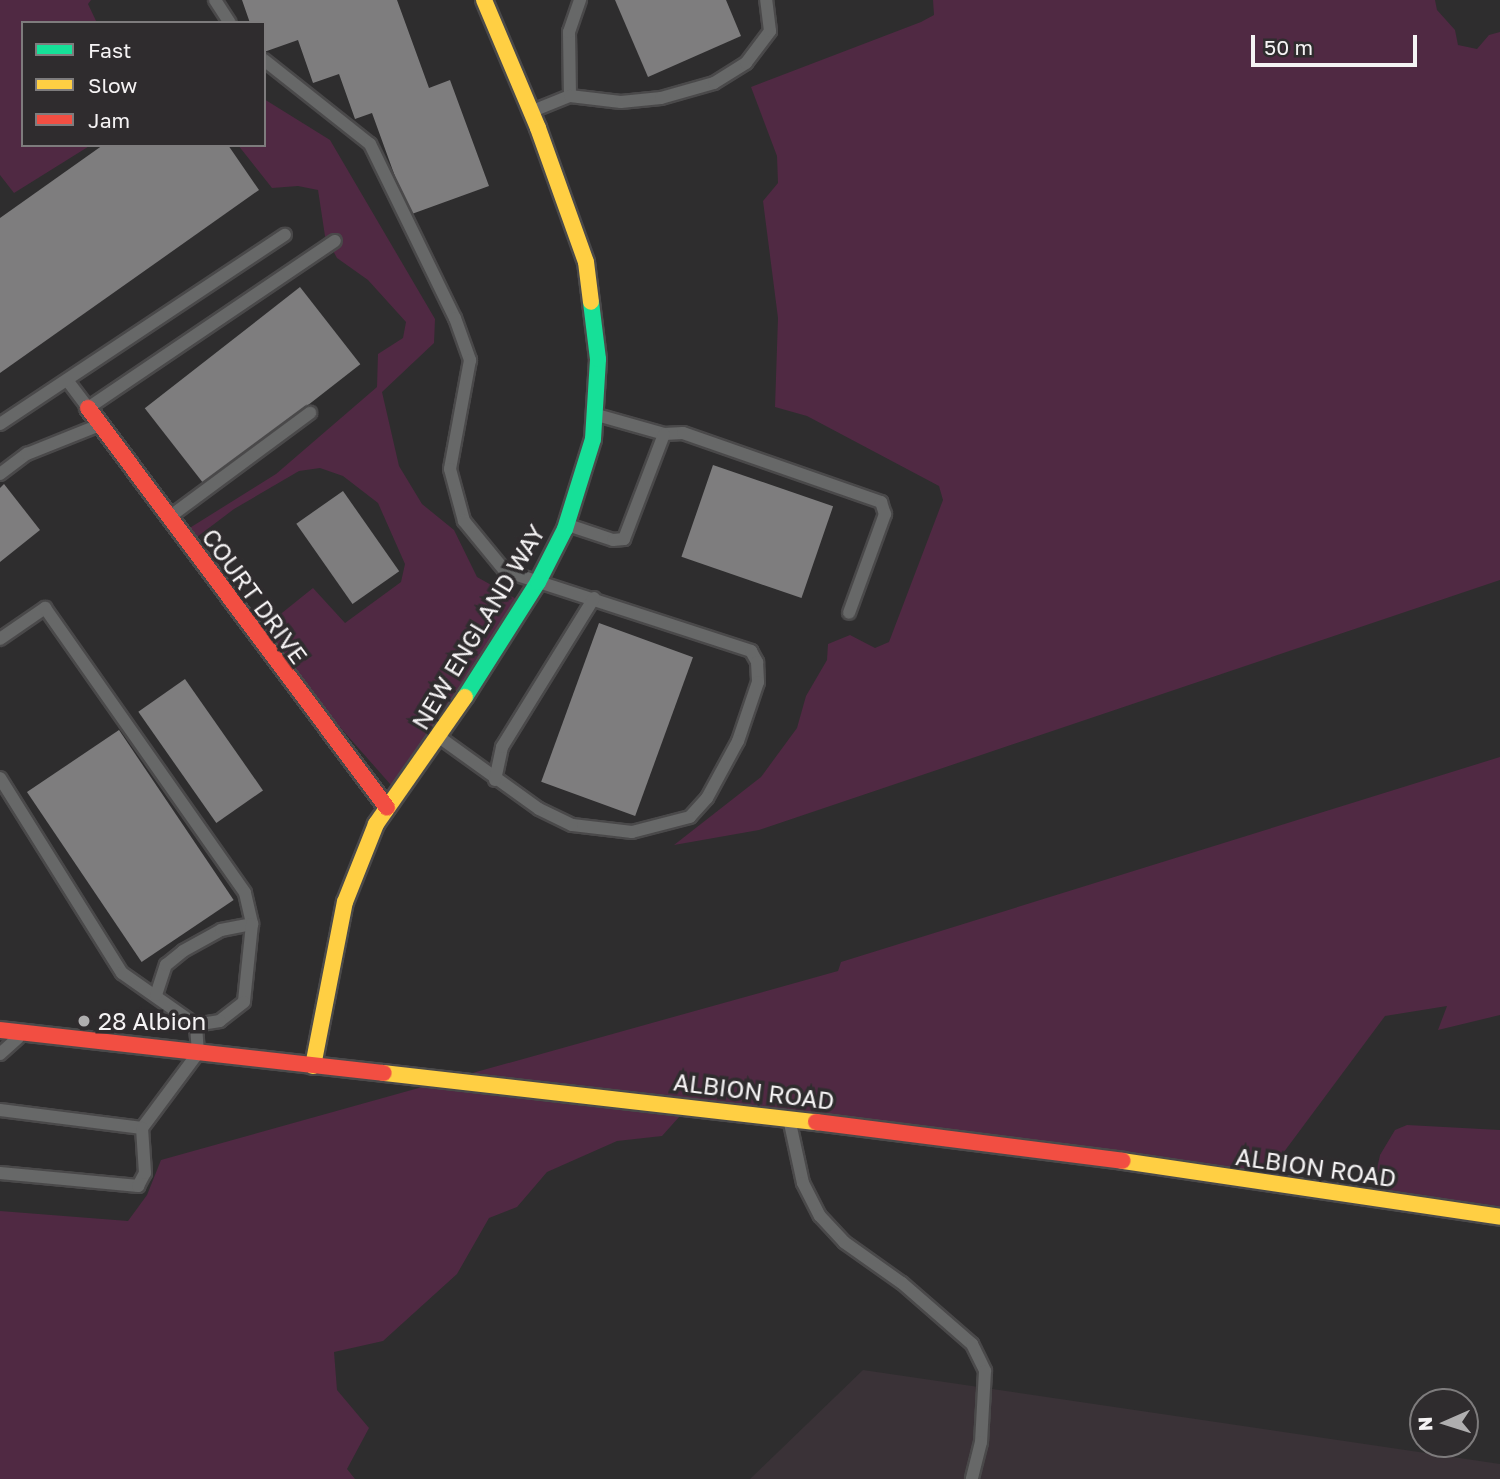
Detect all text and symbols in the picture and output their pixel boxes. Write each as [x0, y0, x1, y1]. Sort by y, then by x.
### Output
legend [21, 21, 266, 147]
scale bar [1255, 21, 1421, 65]
text: 50 m [1264, 34, 1313, 60]
text: Fast [88, 37, 131, 63]
text: Slow [88, 72, 137, 98]
text: Jam [88, 107, 130, 133]
street label: NEW ENGLAND WAY [405, 519, 551, 735]
street label: COURT DRIVE [196, 523, 314, 669]
place label: 28 Albion [98, 1007, 206, 1035]
marker: 28 Albion [76, 1013, 92, 1029]
street label: ALBION ROAD [672, 1067, 836, 1115]
street label: ALBION ROAD [1234, 1141, 1398, 1193]
north arrow [1409, 1388, 1479, 1458]
text: N [1413, 1416, 1436, 1432]

